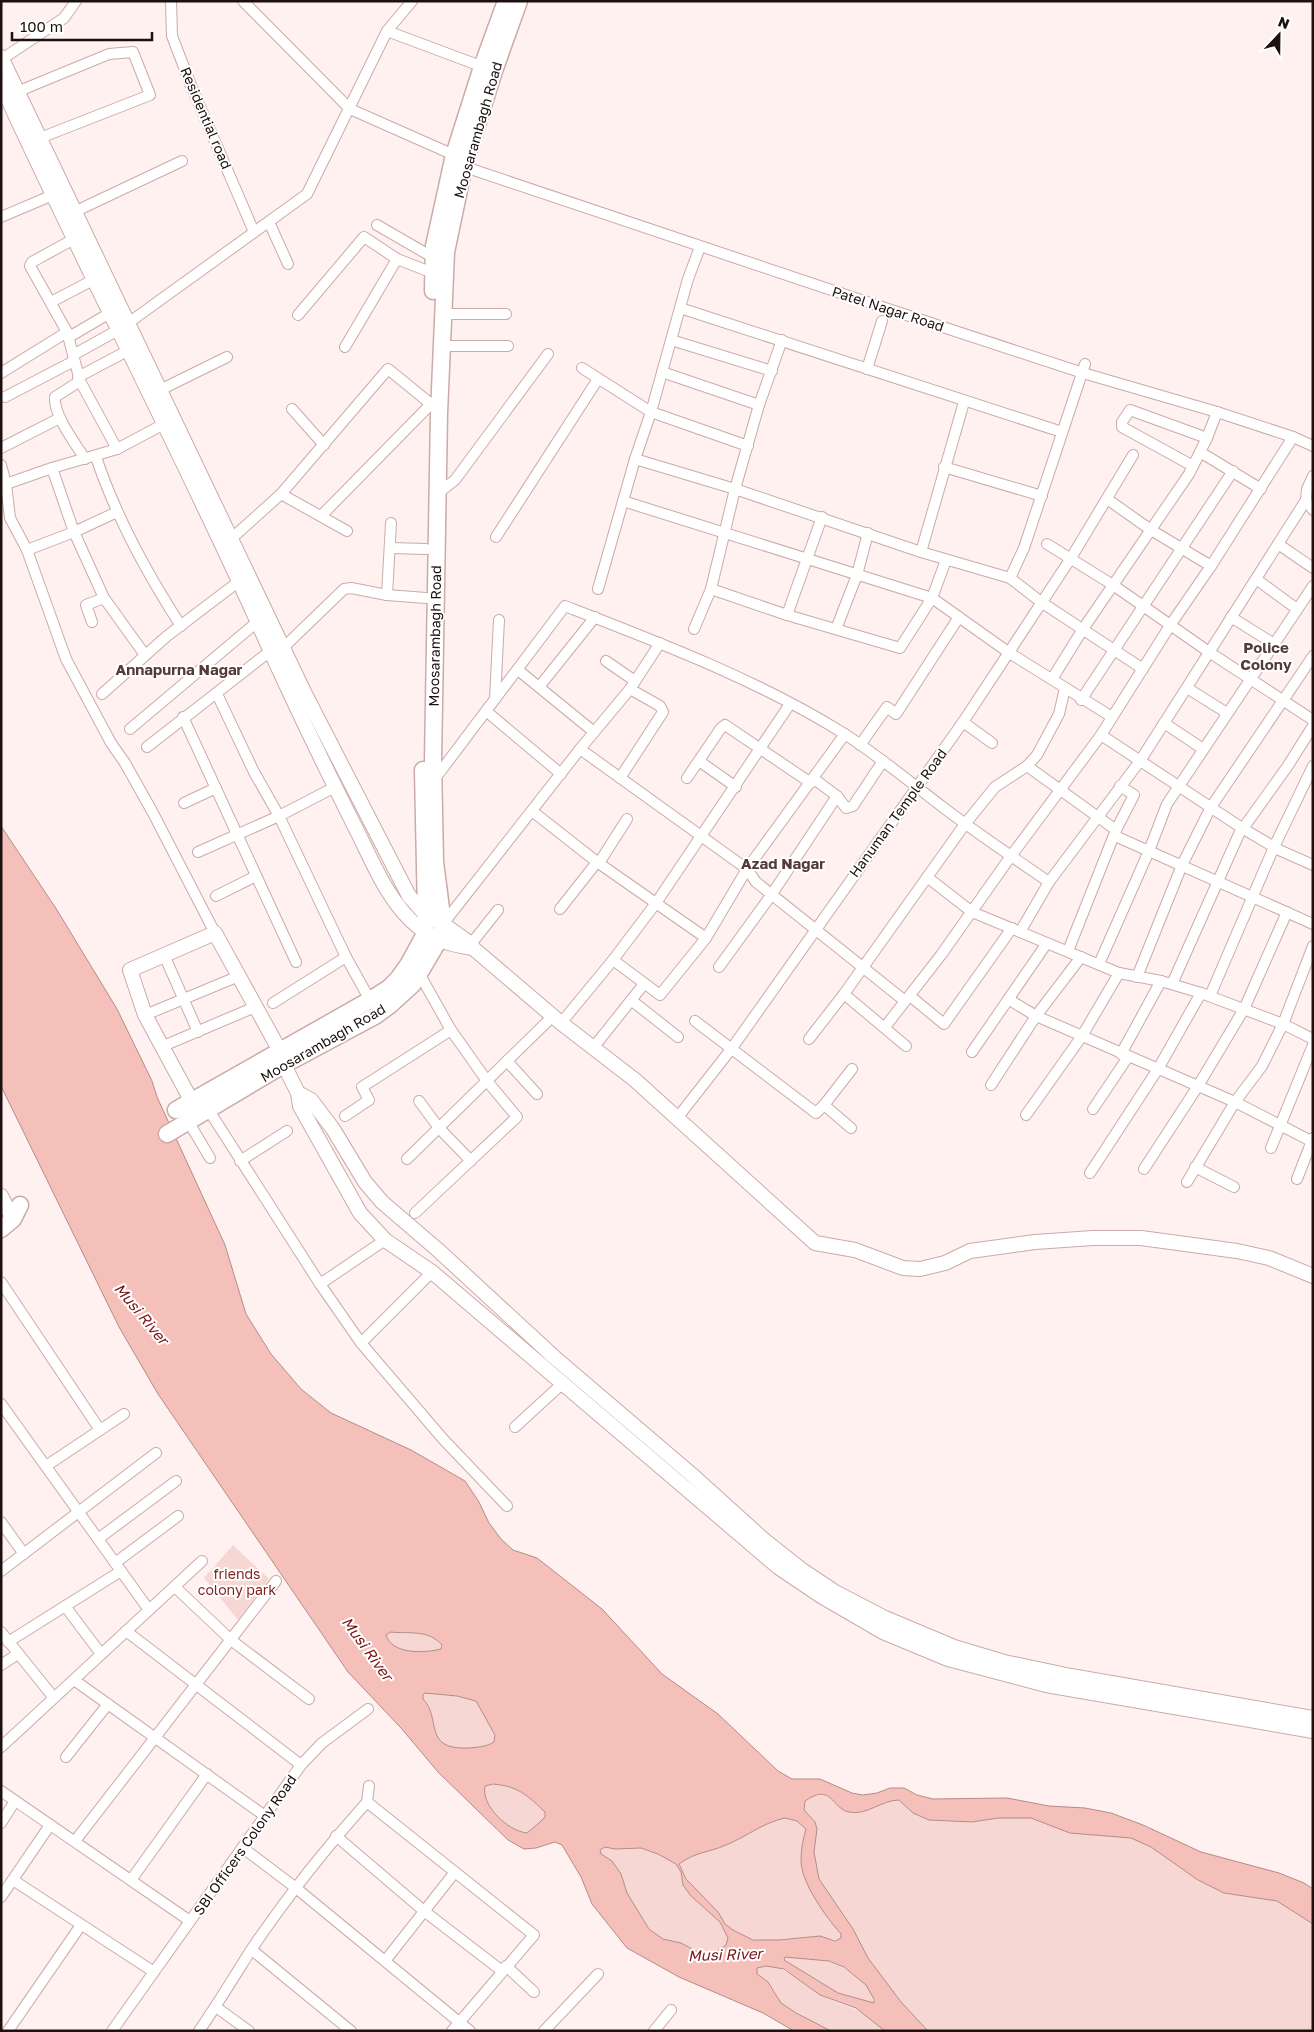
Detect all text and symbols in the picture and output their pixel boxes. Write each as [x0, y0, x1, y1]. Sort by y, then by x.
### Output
scale bar [12, 10, 152, 42]
north arrow [1254, 10, 1304, 60]
text: N [1276, 13, 1292, 32]
text: 100 m [20, 17, 63, 35]
street label: Moosarambagh Road [450, 60, 505, 200]
street label: Residential road [177, 64, 236, 171]
street label: Patel Nagar Road [830, 282, 946, 335]
street label: Moosarambagh Road [425, 565, 444, 707]
district label: Police Colony [1240, 638, 1292, 673]
district label: Annapurna Nagar [116, 660, 243, 678]
street label: Hanuman Temple Road [845, 745, 950, 880]
district label: Azad Nagar [741, 854, 825, 872]
street label: Moosarambagh Road [257, 1000, 388, 1085]
water label: Musi River [111, 1279, 174, 1349]
park label: friends colony park [198, 1565, 276, 1598]
water label: Musi River [339, 1613, 398, 1686]
street label: SBI Officers Colony Road [190, 1771, 300, 1918]
water label: Musi River [687, 1944, 765, 1964]

